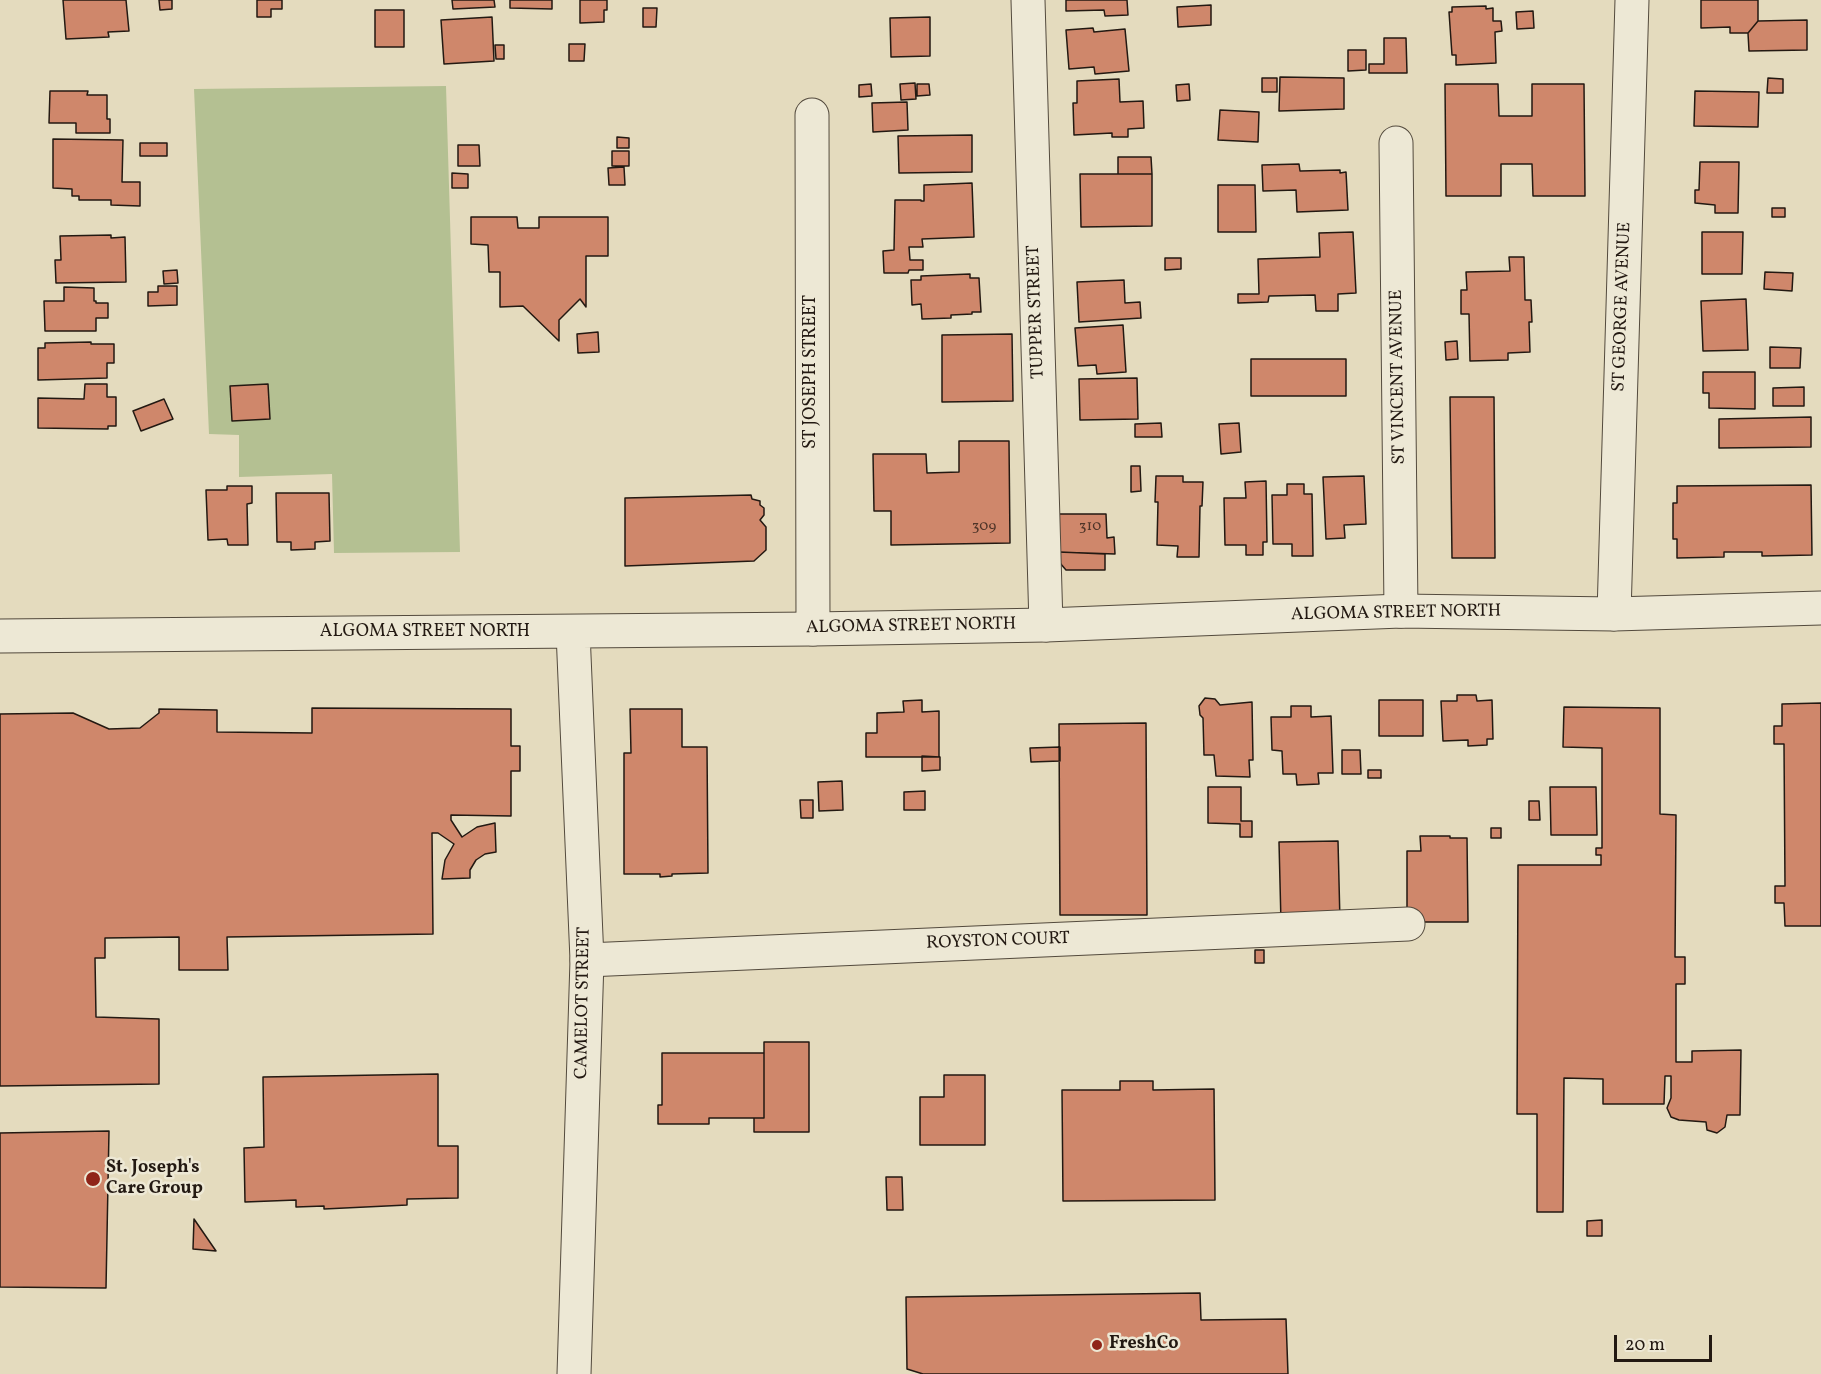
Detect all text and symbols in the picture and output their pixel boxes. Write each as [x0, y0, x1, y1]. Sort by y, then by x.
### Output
street label: ST GEORGE AVENUE [1609, 222, 1637, 392]
street label: TUPPER STREET [1024, 245, 1050, 379]
street label: ST VINCENT AVENUE [1387, 289, 1411, 465]
street label: ST JOSEPH STREET [801, 295, 823, 449]
house number: 309 [972, 518, 996, 536]
house number: 310 [1079, 518, 1101, 536]
street label: ALGOMA STREET NORTH [1291, 601, 1501, 627]
street label: ALGOMA STREET NORTH [806, 614, 1016, 640]
street label: ALGOMA STREET NORTH [320, 622, 530, 644]
street label: CAMELOT STREET [572, 927, 596, 1079]
street label: ROYSTON COURT [926, 929, 1070, 955]
place label: St. Joseph's Care Group [106, 1158, 203, 1200]
marker: St. Joseph's Care Group [84, 1170, 102, 1188]
scale bar [1617, 1323, 1714, 1361]
text: 20 m [1625, 1333, 1665, 1358]
place label: FreshCo [1109, 1334, 1179, 1356]
marker: FreshCo [1090, 1338, 1104, 1352]

